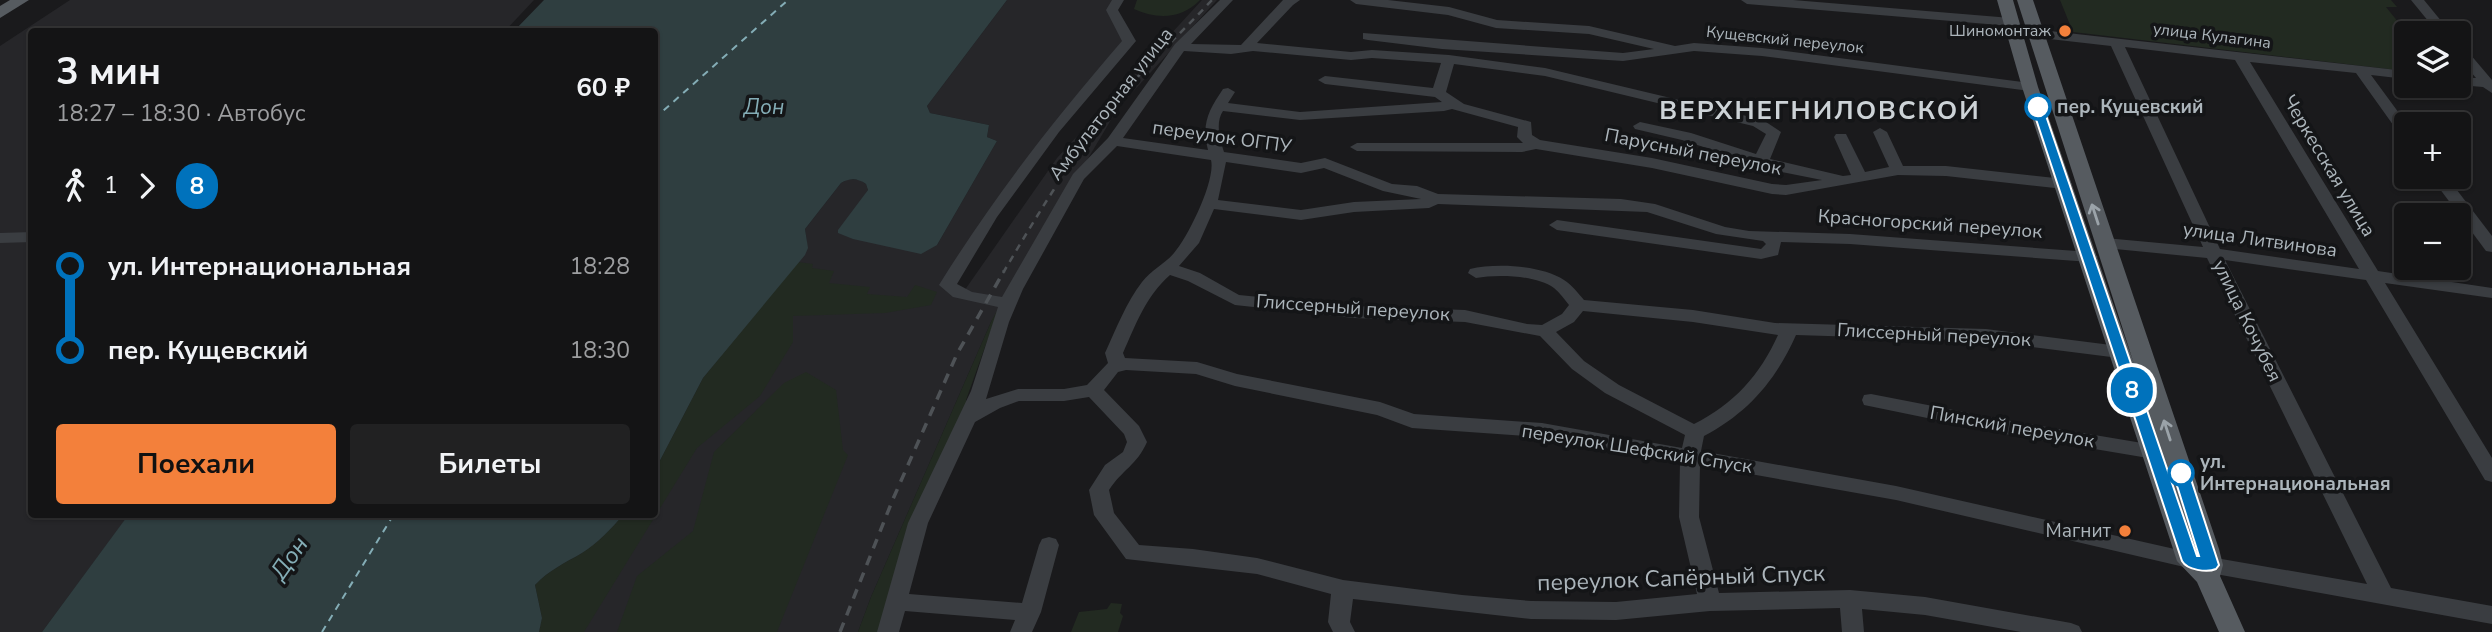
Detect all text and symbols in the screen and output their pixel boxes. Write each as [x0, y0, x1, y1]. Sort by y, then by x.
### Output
street label: улица Кулагина [2152, 18, 2272, 54]
place label: Шиномонтаж [1949, 20, 2051, 42]
street label: Кущевский переулок [1705, 21, 1865, 59]
map controls [2394, 21, 2471, 280]
button: layers [2394, 21, 2471, 98]
street label: Амбулаторная улица [1043, 22, 1179, 186]
marker: Шиномонтаж [2057, 23, 2073, 39]
text: 3 мин [56, 46, 161, 97]
text: 60 ₽ [576, 70, 630, 105]
street label: Черкесская улица [2276, 90, 2382, 242]
water label: Дон [743, 93, 784, 121]
district label: ВЕРХНЕГНИЛОВСКОЙ [1659, 93, 1981, 128]
marker: пер. Кущевский [2025, 94, 2051, 120]
place label: пер. Кущевский [2057, 94, 2203, 120]
text: 18:27 – 18:30 · Автобус [56, 98, 306, 129]
button: + [2394, 112, 2471, 189]
street label: переулок ОГПУ [1151, 114, 1294, 160]
street label: Парусный переулок [1602, 122, 1784, 182]
icon: walk [56, 167, 94, 205]
icon: forward [128, 167, 166, 205]
text: 1 [104, 170, 118, 201]
text: 8 [190, 170, 204, 202]
street label: Красногорский переулок [1817, 203, 2043, 245]
button: − [2394, 203, 2471, 280]
one-way arrow [2088, 204, 2100, 226]
street label: улица Литвинова [2181, 216, 2339, 264]
text: ул. Интернациональная [108, 249, 411, 284]
text: 18:28 [570, 251, 630, 282]
street label: улица Кочубея [2206, 256, 2288, 386]
street label: Глиссерный переулок [1255, 288, 1451, 328]
street label: Глиссерный переулок [1836, 317, 2032, 353]
text: пер. Кущевский [108, 333, 308, 368]
text: 18:30 [570, 335, 630, 366]
line badge: 8 [2109, 367, 2155, 413]
text: 8 [2125, 374, 2139, 406]
street label: Пинский переулок [1928, 400, 2096, 454]
street label: переулок Шефский Спуск [1520, 418, 1754, 480]
one-way arrow [2159, 420, 2172, 442]
button: Поехали [56, 424, 336, 504]
button: Билеты [350, 424, 630, 504]
place label: ул. Интернациональная [2200, 449, 2391, 497]
marker: ул. Интернациональная [2168, 460, 2194, 486]
place label: Магнит [2046, 518, 2112, 544]
marker: Магнит [2117, 523, 2133, 539]
water label: Дон [261, 530, 315, 588]
street label: переулок Сапёрный Спуск [1537, 557, 1826, 599]

